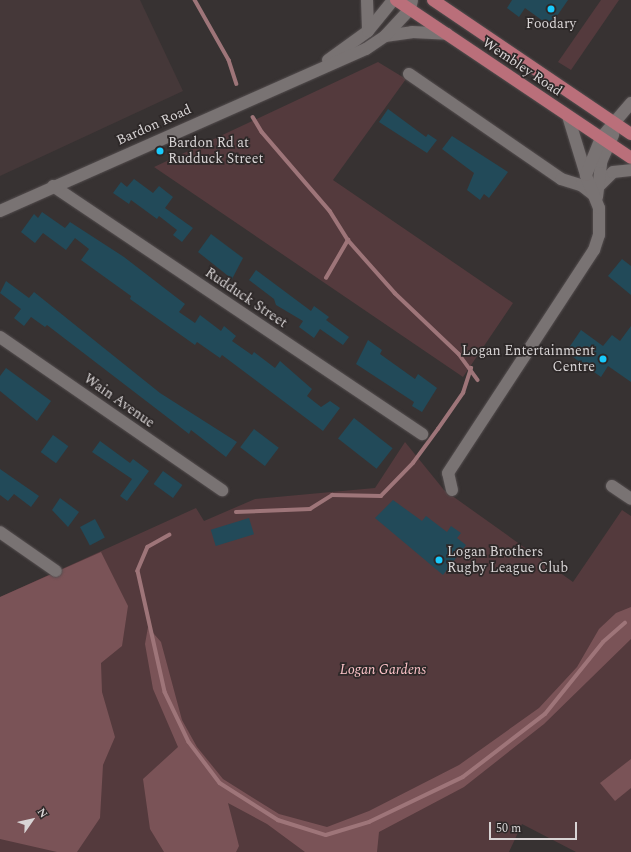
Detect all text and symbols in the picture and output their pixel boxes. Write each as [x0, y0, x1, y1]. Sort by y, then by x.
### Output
marker: Foodary [546, 4, 556, 14]
place label: Foodary [526, 16, 576, 32]
street label: Wembley Road [479, 34, 565, 100]
street label: Bardon Road [114, 101, 194, 149]
place label: Bardon Rd at Rudduck Street [168, 135, 263, 168]
marker: Bardon Rd at Rudduck Street [155, 146, 165, 156]
street label: Rudduck Street [202, 264, 290, 332]
place label: Logan Entertainment Centre [462, 343, 595, 376]
marker: Logan Entertainment Centre [598, 354, 608, 364]
street label: Wain Avenue [80, 370, 158, 432]
place label: Logan Brothers Rugby League Club [447, 544, 568, 576]
marker: Logan Brothers Rugby League Club [434, 555, 444, 565]
park label: Logan Gardens [340, 662, 426, 678]
north arrow [12, 800, 52, 840]
text: N [33, 805, 52, 821]
scale bar [491, 814, 579, 840]
text: 50 m [496, 819, 521, 838]

